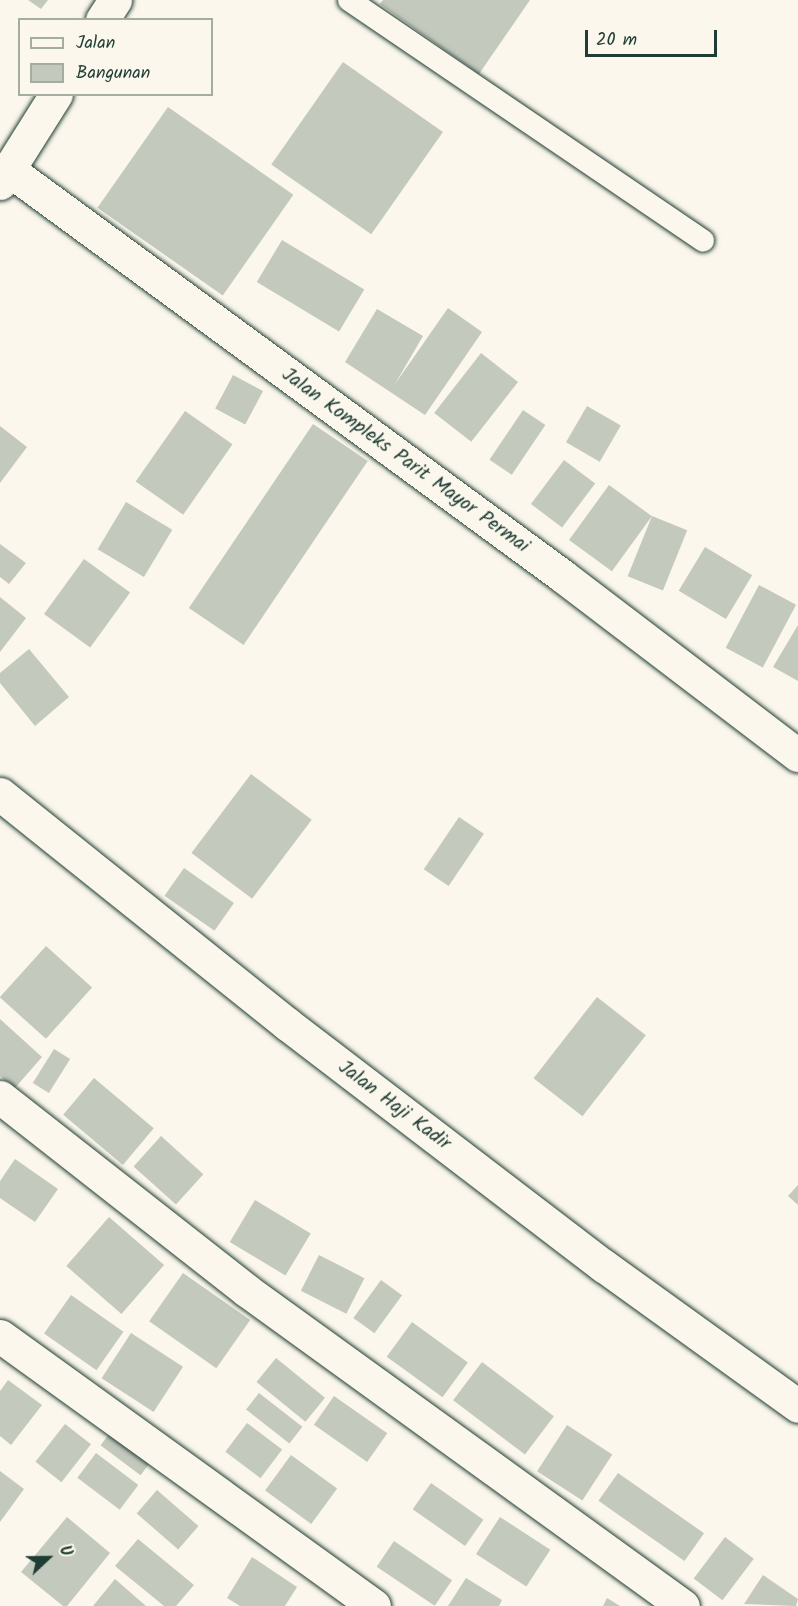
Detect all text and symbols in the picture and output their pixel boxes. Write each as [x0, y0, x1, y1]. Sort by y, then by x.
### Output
legend [18, 18, 213, 96]
scale bar [588, 18, 720, 56]
text: 20 m [596, 26, 637, 55]
text: Jalan [76, 29, 115, 58]
text: Bangunan [76, 59, 150, 88]
street label: Jalan Kompleks Parit Mayor Permai [277, 363, 533, 559]
street label: Jalan Haji Kadir [333, 1056, 455, 1156]
north arrow [18, 1528, 78, 1588]
text: U [52, 1542, 79, 1560]

